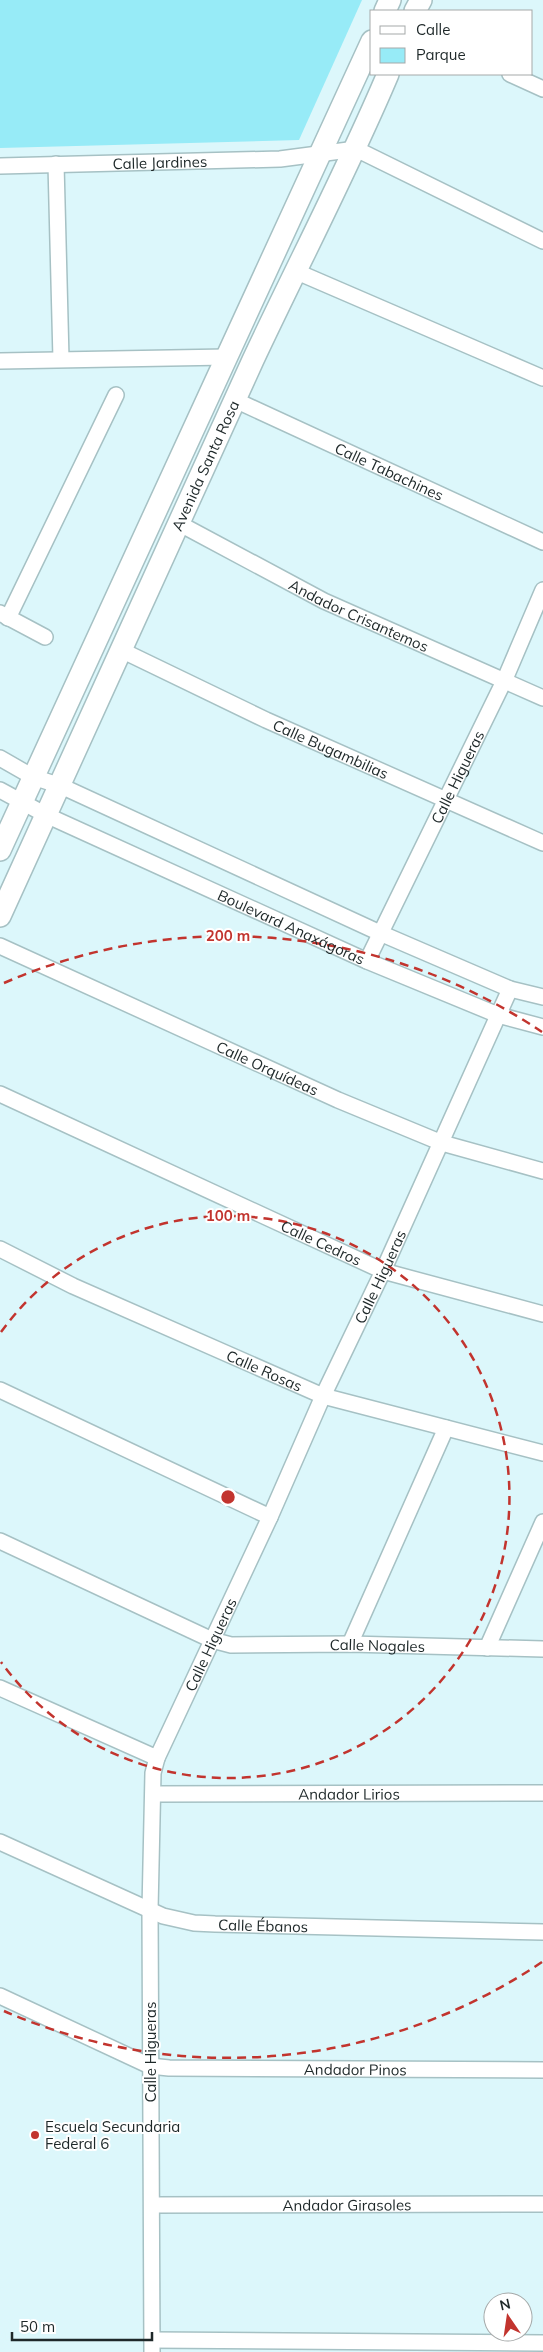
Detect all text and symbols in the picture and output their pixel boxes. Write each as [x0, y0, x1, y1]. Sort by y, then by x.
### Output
legend [370, 10, 533, 75]
text: Calle [416, 20, 450, 39]
text: Parque [416, 45, 466, 64]
street label: Calle Jardines [112, 151, 207, 173]
street label: Avenida Santa Rosa [167, 397, 243, 534]
street label: Calle Tabachines [332, 438, 447, 504]
street label: Andador Crisantemos [286, 575, 432, 656]
street label: Calle Bugambilias [270, 715, 392, 783]
street label: Calle Higueras [426, 727, 488, 826]
street label: Boulevard Anaxágoras [215, 885, 368, 968]
text: 200 m [206, 926, 250, 945]
street label: Calle Orquídeas [213, 1036, 322, 1099]
text: 100 m [206, 1206, 250, 1225]
street label: Calle Cedros [278, 1216, 365, 1269]
street label: Calle Higueras [350, 1227, 410, 1327]
street label: Calle Rosas [224, 1345, 305, 1395]
centre of rings [219, 1488, 237, 1506]
street label: Calle Higueras [180, 1595, 240, 1694]
street label: Calle Nogales [330, 1634, 425, 1655]
street label: Andador Lirios [298, 1784, 400, 1803]
street label: Calle Ébanos [218, 1915, 308, 1936]
street label: Calle Higueras [141, 2002, 160, 2102]
street label: Andador Pinos [304, 2059, 407, 2079]
place label: Escuela Secundaria Federal 6 [45, 2117, 180, 2153]
marker: Escuela Secundaria Federal 6 [29, 2129, 41, 2141]
street label: Andador Girasoles [282, 2195, 412, 2214]
north arrow [483, 2292, 533, 2342]
text: N [498, 2294, 512, 2314]
scale bar [12, 2310, 152, 2342]
text: 50 m [20, 2317, 55, 2336]

